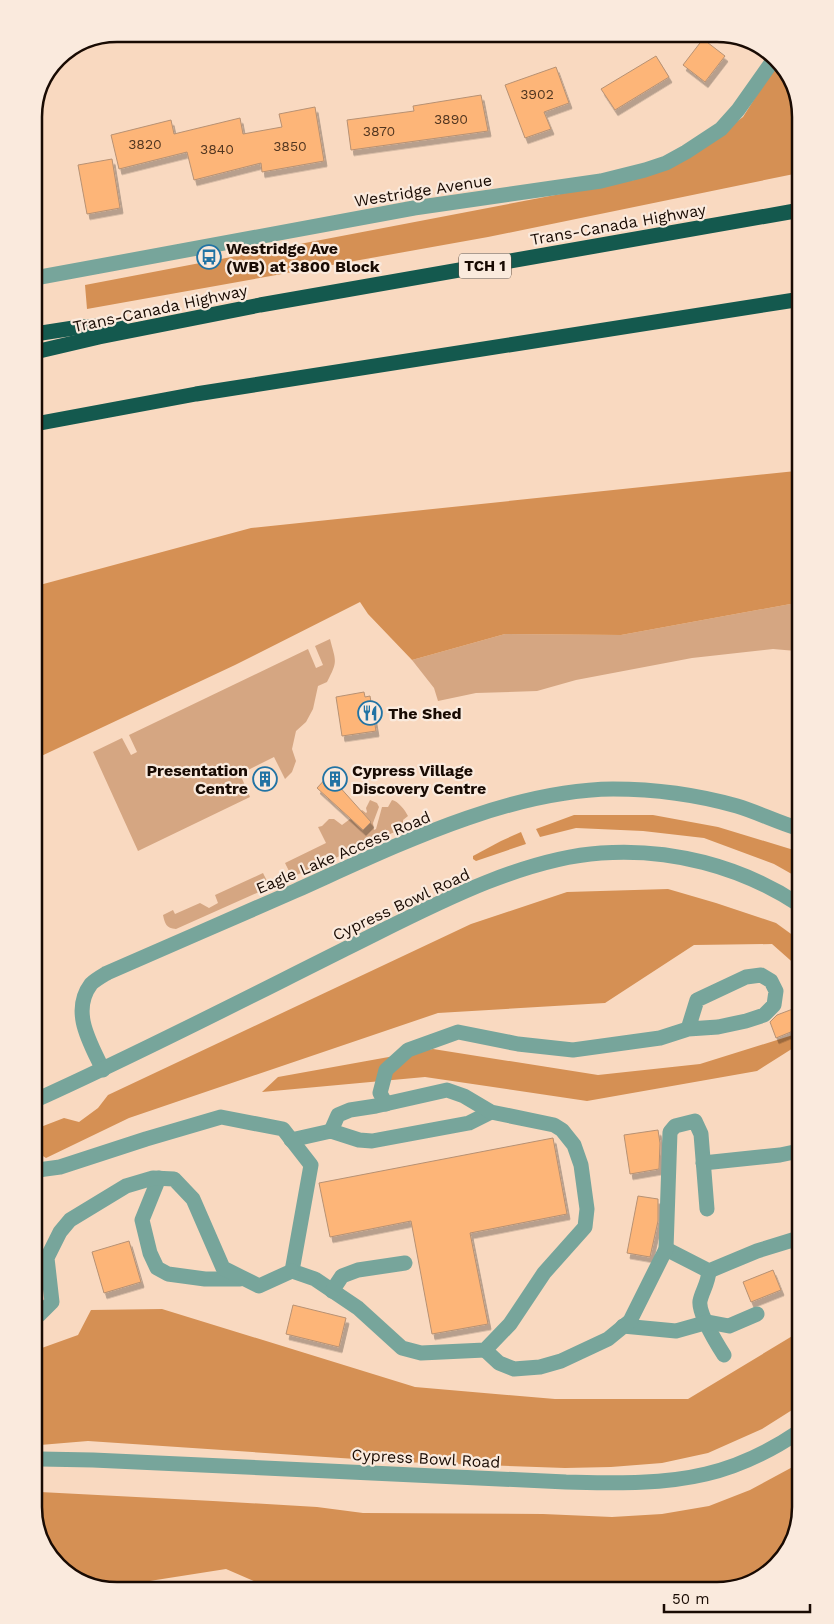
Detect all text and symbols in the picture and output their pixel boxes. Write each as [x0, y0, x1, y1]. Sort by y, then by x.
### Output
house number: 3902 [520, 86, 554, 102]
house number: 3890 [434, 111, 468, 127]
house number: 3870 [363, 123, 395, 139]
house number: 3820 [128, 136, 162, 152]
house number: 3850 [273, 138, 307, 154]
house number: 3840 [200, 141, 234, 157]
street label: Westridge Avenue [353, 170, 493, 211]
street label: Trans-Canada Highway [529, 200, 708, 249]
place label: Westridge Ave (WB) at 3800 Block [226, 239, 380, 276]
bus stop icon: Westridge Ave (WB) at 3800 Block [196, 244, 222, 270]
road number: TCH 1 [459, 254, 511, 278]
street label: Trans-Canada Highway [71, 281, 250, 336]
restaurant icon: The Shed [357, 700, 383, 726]
place label: The Shed [388, 704, 462, 723]
place label: Presentation Centre [146, 761, 248, 798]
place label: Cypress Village Discovery Centre [352, 761, 486, 798]
building icon: Presentation Centre [252, 766, 278, 792]
building icon: Cypress Village Discovery Centre [322, 766, 348, 792]
street label: Eagle Lake Access Road [253, 807, 433, 898]
street label: Cypress Bowl Road [330, 864, 473, 945]
street label: Cypress Bowl Road [351, 1445, 501, 1472]
scale bar [664, 1582, 810, 1614]
text: 50 m [672, 1590, 709, 1608]

